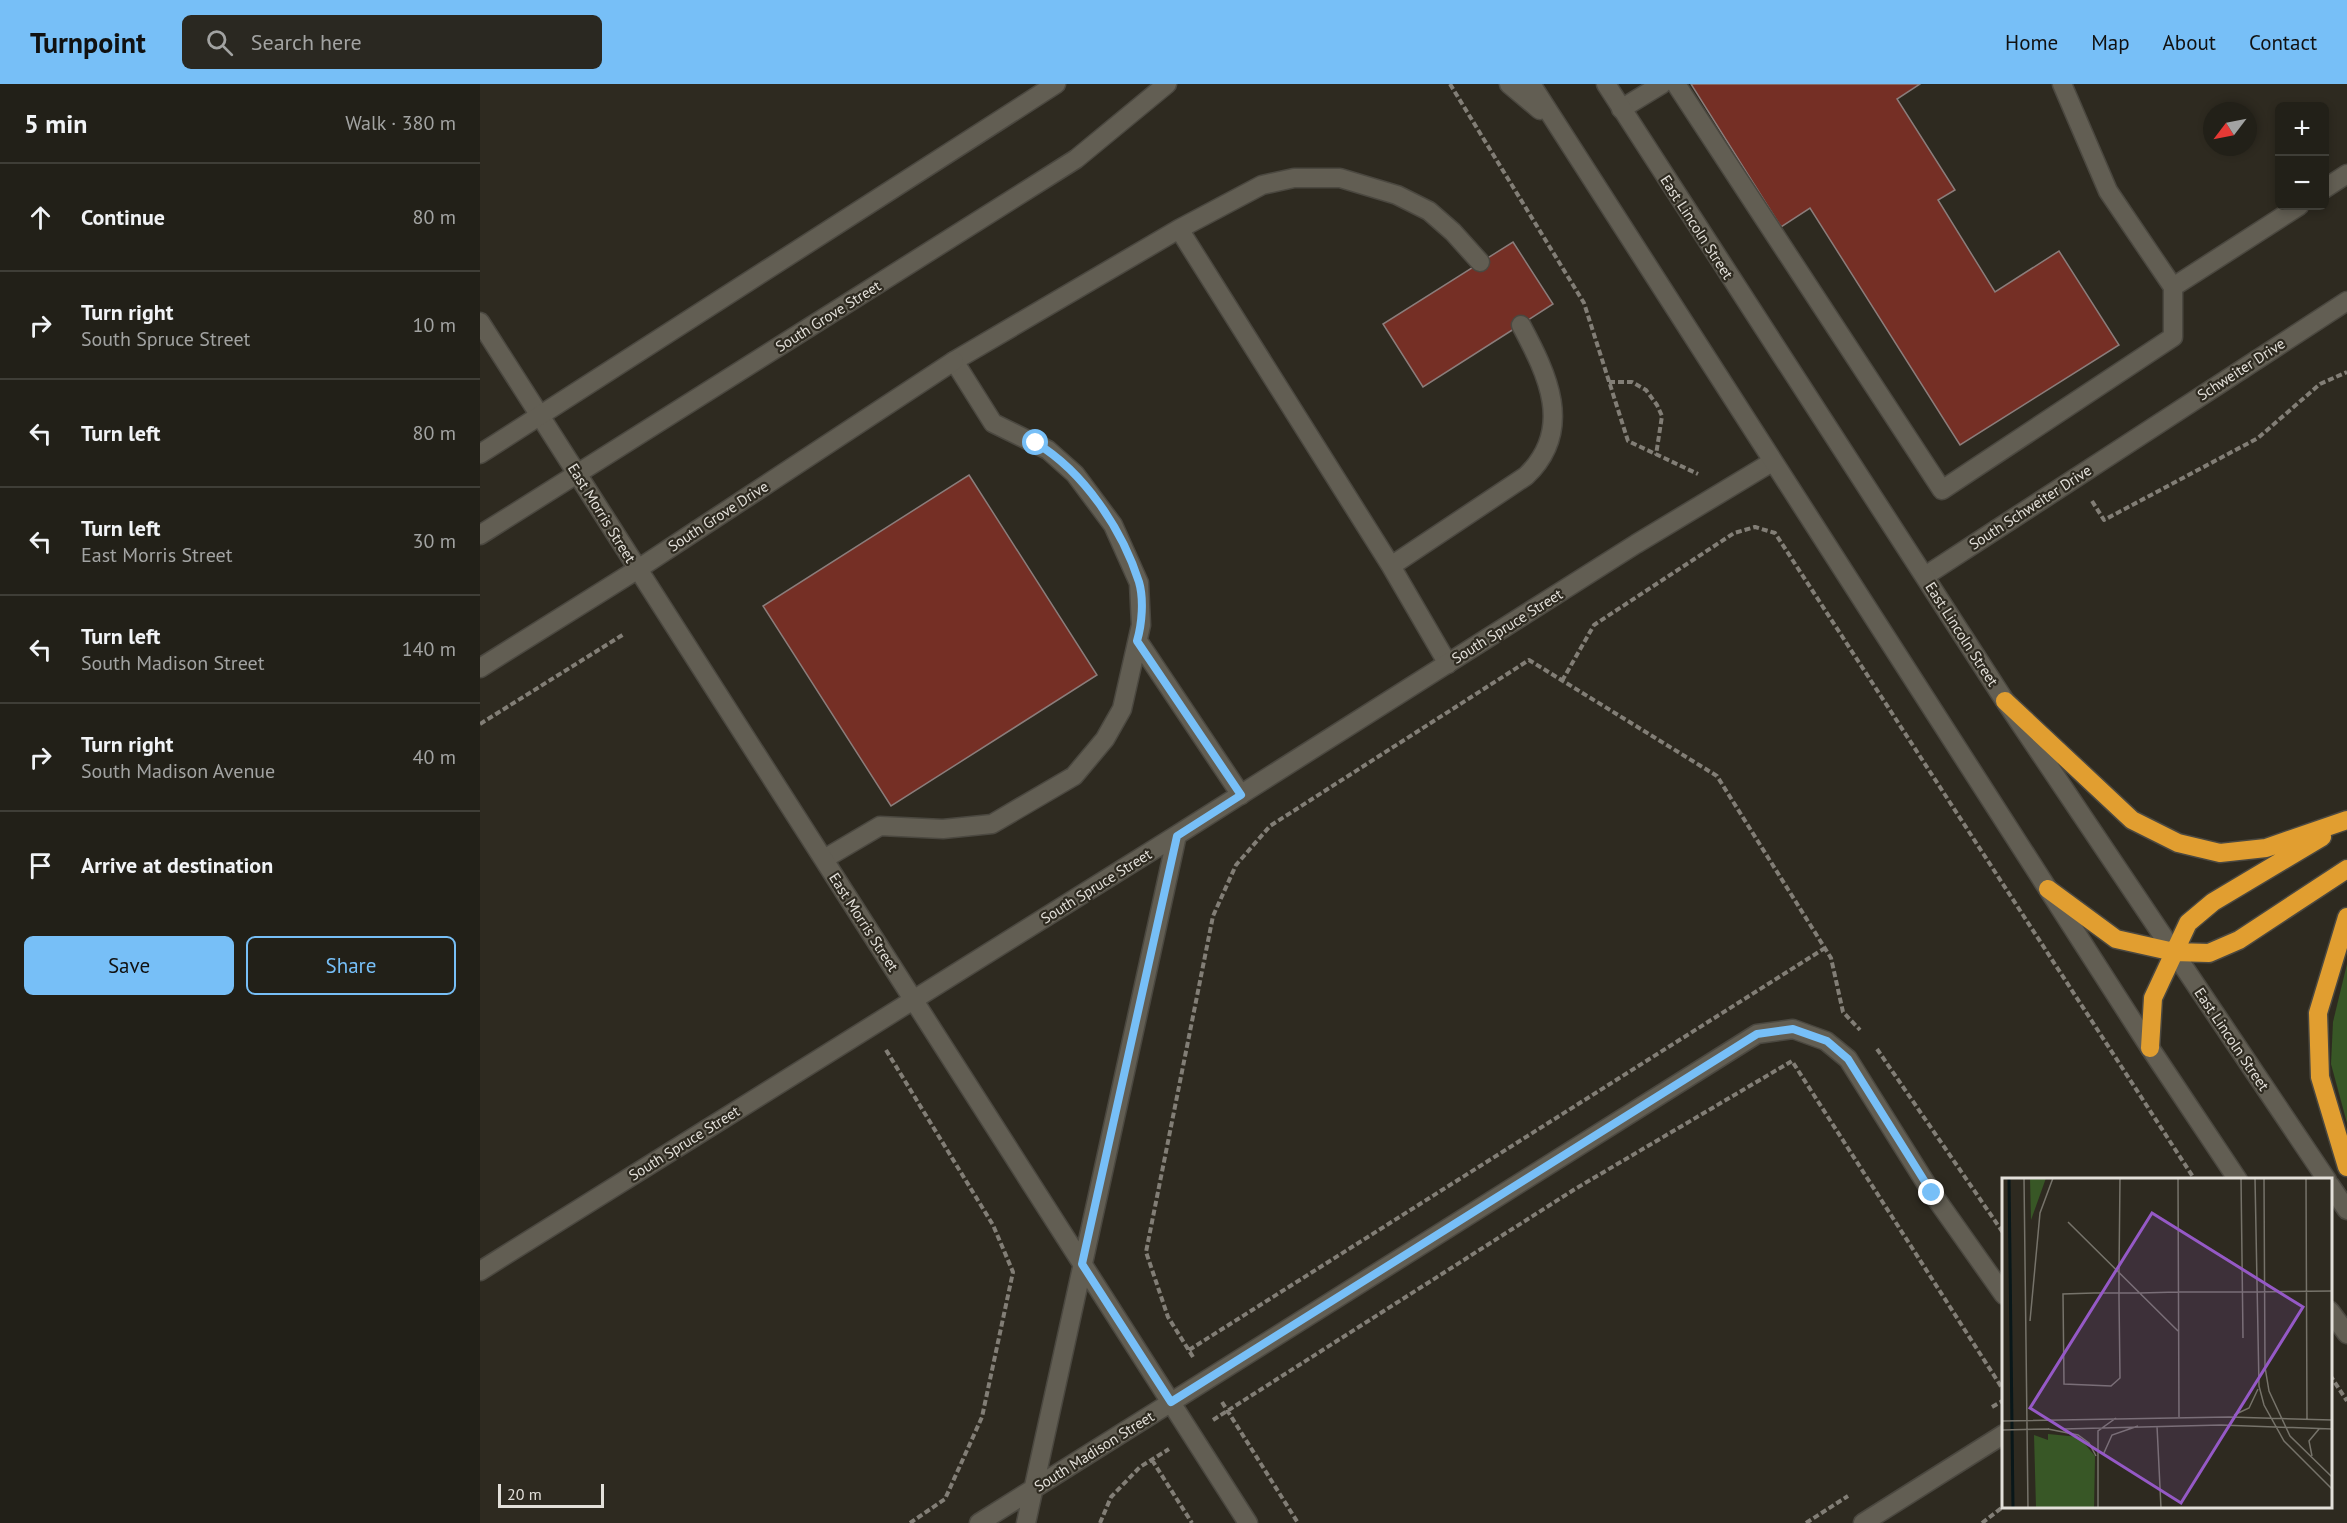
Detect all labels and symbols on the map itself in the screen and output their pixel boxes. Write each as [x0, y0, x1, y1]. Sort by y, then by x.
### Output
north arrow [2203, 102, 2257, 156]
street label: East Lincoln Street [1656, 171, 1738, 283]
street label: South Grove Street [772, 276, 884, 356]
street label: Schweiter Drive [2194, 334, 2288, 404]
route start [1022, 429, 1048, 455]
street label: East Morris Street [564, 460, 640, 566]
street label: South Schweiter Drive [1965, 460, 2095, 554]
street label: South Grove Drive [664, 476, 772, 556]
street label: East Lincoln Street [1921, 578, 2003, 690]
street label: South Spruce Street [1448, 584, 1566, 668]
street label: South Spruce Street [1037, 844, 1155, 928]
street label: East Morris Street [825, 869, 903, 975]
street label: East Lincoln Street [2191, 984, 2273, 1094]
street label: South Spruce Street [625, 1101, 743, 1185]
inset map [2002, 1178, 2332, 1508]
route end [1918, 1179, 1944, 1205]
street label: South Madison Street [1031, 1406, 1157, 1496]
scale bar [498, 1481, 604, 1508]

